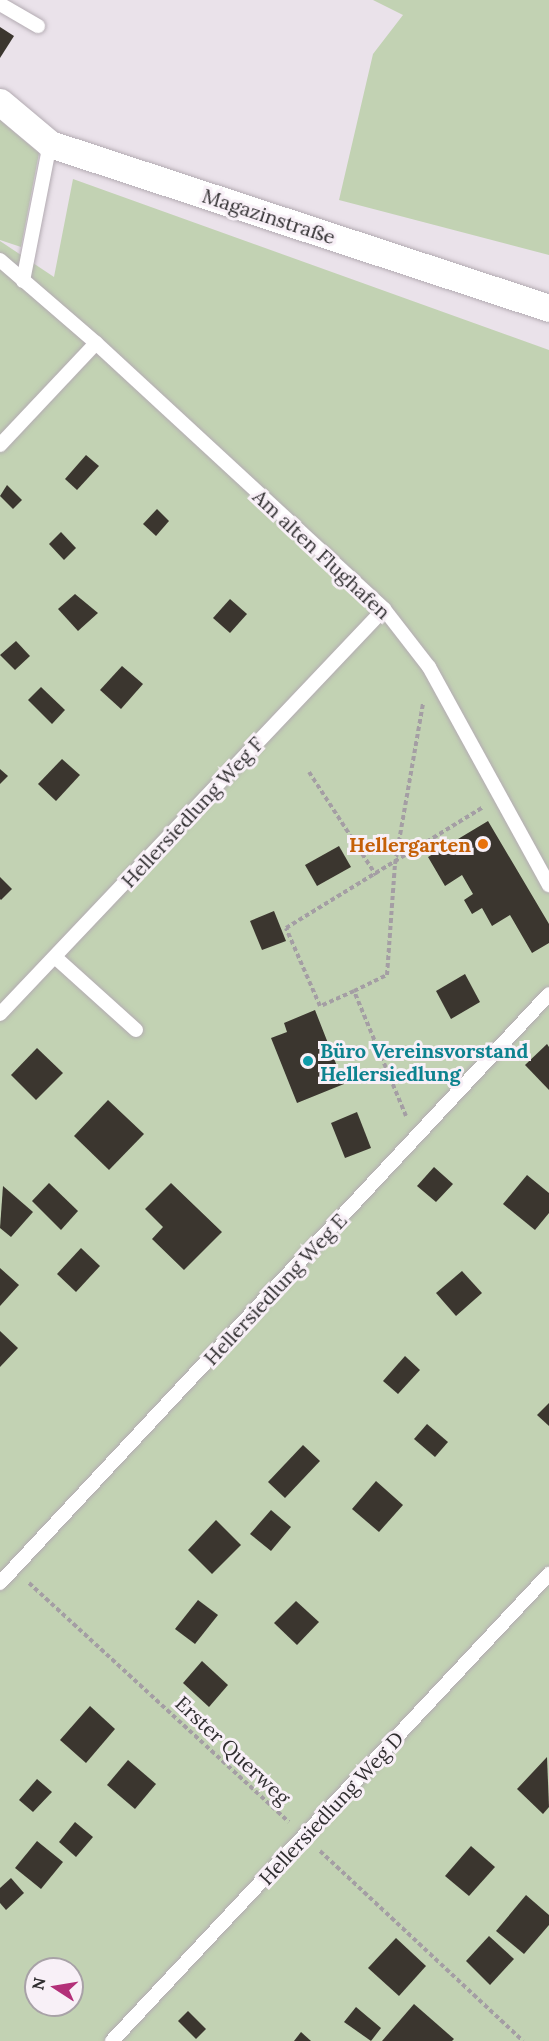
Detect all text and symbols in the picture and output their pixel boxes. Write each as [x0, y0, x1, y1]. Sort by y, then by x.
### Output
street label: Magazinstraße [200, 183, 338, 249]
street label: Am alten Flughafen [248, 484, 396, 624]
street label: Hellersiedlung Weg F [116, 732, 268, 892]
place label: Hellergarten [349, 832, 471, 856]
marker: Hellergarten [476, 837, 490, 851]
place label: Büro Vereinsvorstand Hellersiedlung [320, 1038, 528, 1085]
marker: Büro Vereinsvorstand Hellersiedlung [301, 1054, 315, 1068]
street label: Hellersiedlung Weg E [199, 1208, 351, 1370]
street label: Erster Querweg [171, 1691, 295, 1809]
street label: Hellersiedlung Weg D [254, 1726, 408, 1890]
north arrow [24, 1957, 84, 2017]
text: N [27, 1976, 49, 1992]

